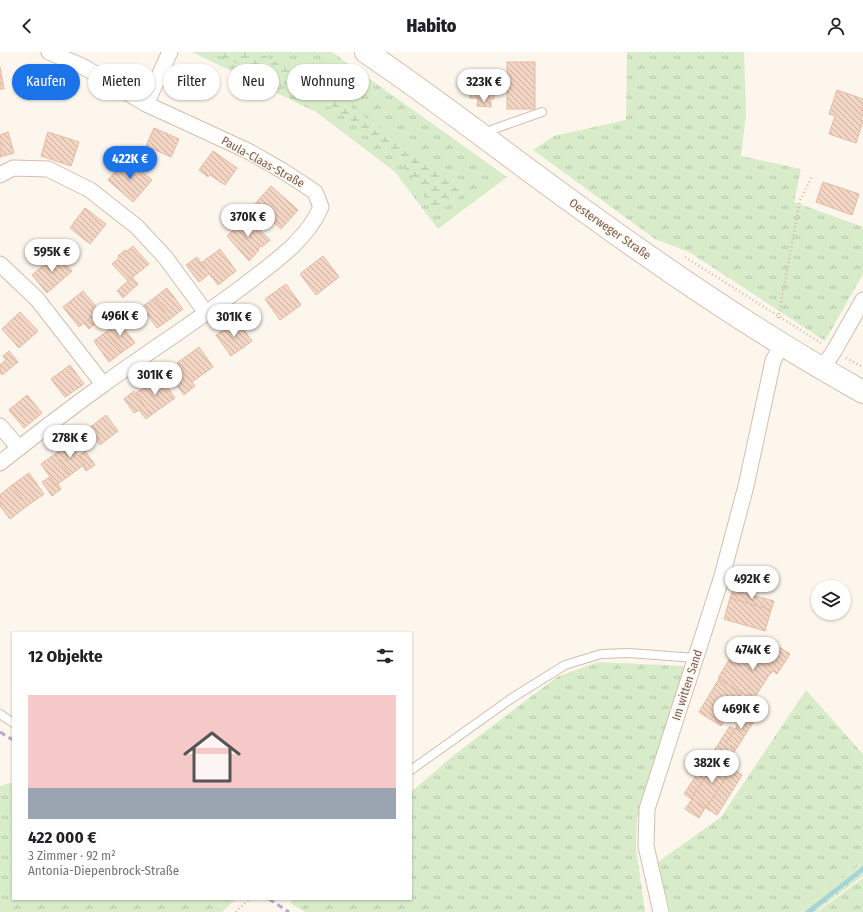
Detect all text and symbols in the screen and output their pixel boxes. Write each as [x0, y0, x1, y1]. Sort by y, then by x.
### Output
icon: back [16, 15, 38, 37]
text: Habito [406, 15, 457, 37]
icon: person [825, 15, 847, 37]
chip: Kaufen [12, 64, 80, 100]
chip: Mieten [88, 64, 155, 100]
chip: Filter [163, 64, 220, 100]
chip: Neu [228, 64, 279, 100]
chip: Wohnung [287, 64, 369, 100]
pin: 323K € [451, 69, 517, 103]
text: 323K € [466, 74, 502, 89]
street label: Paula-Claas-Straße [219, 133, 307, 191]
pin: 422K € [97, 146, 163, 180]
text: 422K € [112, 151, 148, 166]
street label: Oesterweger Straße [566, 196, 654, 262]
pin: 370K € [215, 204, 281, 238]
text: 370K € [230, 209, 266, 224]
pin: 595K € [19, 239, 85, 273]
text: 595K € [34, 244, 70, 259]
pin: 496K € [87, 303, 153, 337]
pin: 301K € [201, 304, 267, 338]
text: 496K € [101, 308, 139, 323]
text: 301K € [216, 309, 252, 324]
pin: 301K € [122, 362, 188, 396]
text: 301K € [137, 367, 173, 382]
pin: 278K € [37, 425, 103, 459]
text: 278K € [52, 430, 88, 445]
pin: 492K € [719, 566, 785, 600]
text: 492K € [734, 571, 770, 586]
map controls [811, 580, 851, 620]
button: layers [811, 580, 851, 620]
pin: 474K € [720, 637, 786, 671]
text: 474K € [735, 642, 771, 657]
icon: filters [374, 645, 396, 667]
text: 12 Objekte [28, 646, 103, 667]
street label: Im witten Sand [669, 648, 705, 722]
pin: 469K € [708, 696, 774, 730]
text: 469K € [722, 701, 760, 716]
icon: home [176, 721, 248, 793]
pin: 382K € [679, 750, 745, 784]
text: 382K € [694, 755, 730, 770]
text: 422 000 € [28, 827, 96, 848]
text: 3 Zimmer · 92 m² [28, 848, 116, 863]
text: Antonia-Diepenbrock-Straße [28, 863, 179, 878]

